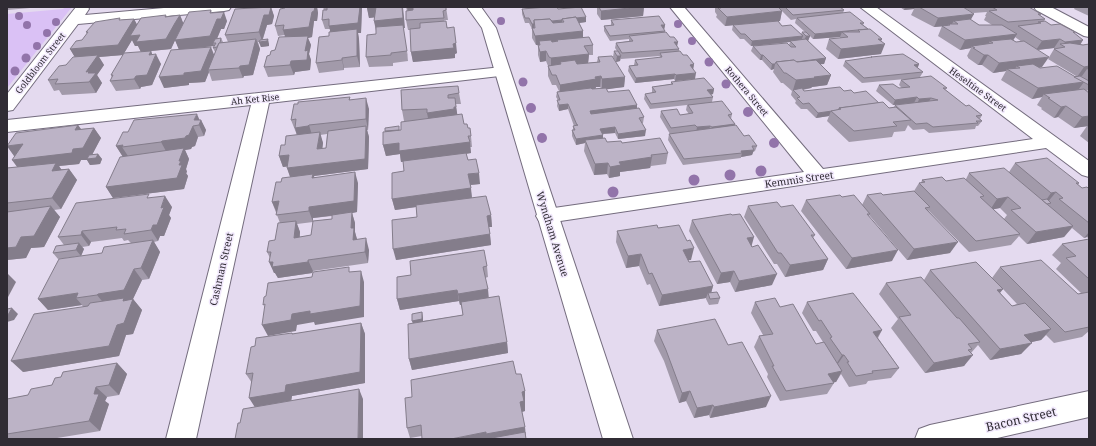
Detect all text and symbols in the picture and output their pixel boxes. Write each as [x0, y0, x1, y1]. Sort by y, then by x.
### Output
street label: Goldbloom Street [12, 30, 68, 96]
street label: Rothera Street [722, 63, 772, 119]
street label: Heseltine Street [947, 64, 1009, 114]
street label: Ah Ket Rise [230, 90, 280, 108]
street label: Kemmis Street [764, 167, 835, 191]
street label: Wyndham Avenue [533, 190, 573, 278]
street label: Cashman Street [206, 231, 236, 307]
street label: Bacon Street [984, 403, 1058, 435]

